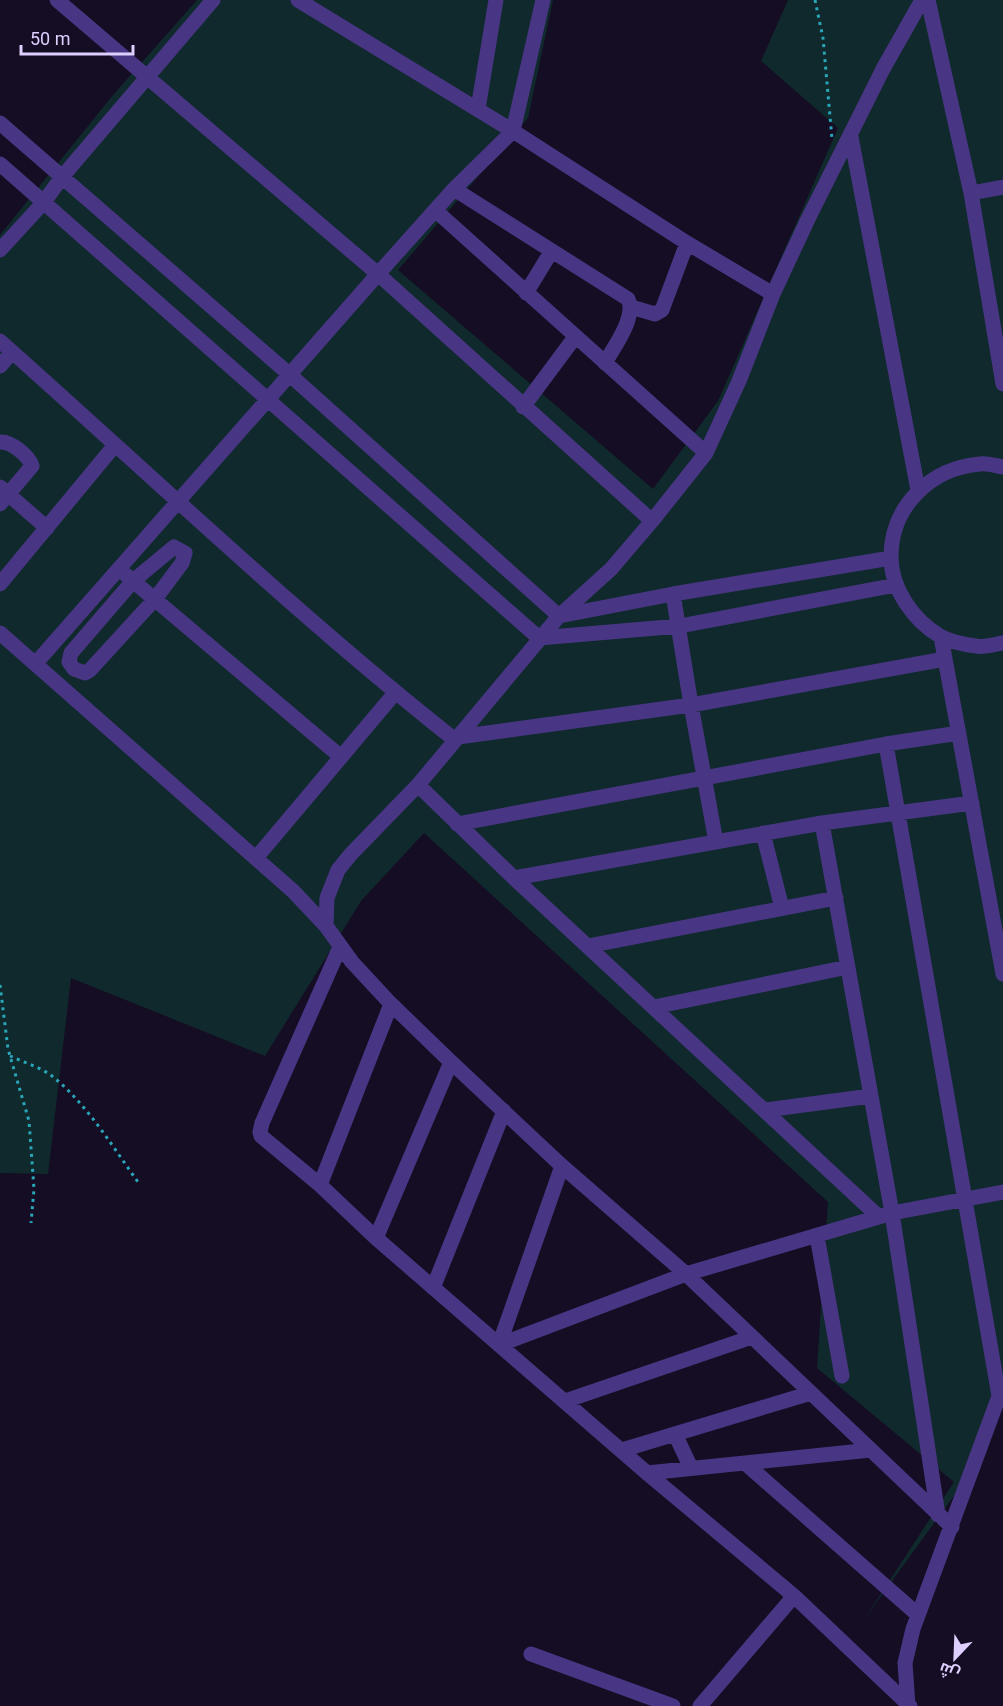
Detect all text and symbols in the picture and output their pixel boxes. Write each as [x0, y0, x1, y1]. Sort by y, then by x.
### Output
scale bar [21, 18, 134, 56]
text: 50 m [30, 28, 70, 49]
north arrow [925, 1628, 985, 1688]
text: ش [936, 1659, 962, 1684]

